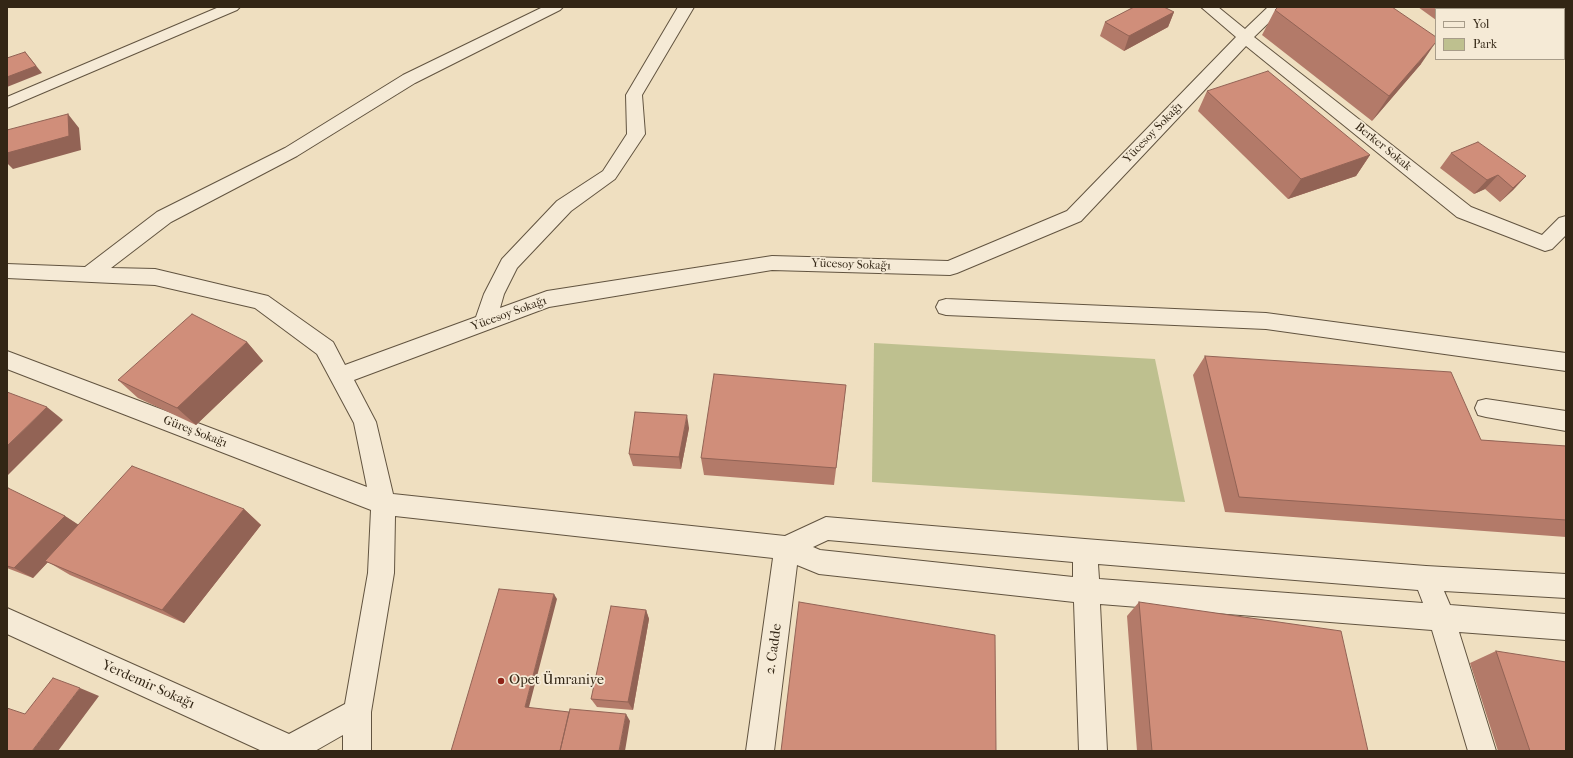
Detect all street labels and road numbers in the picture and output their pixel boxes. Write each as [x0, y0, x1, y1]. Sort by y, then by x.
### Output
street label: Yücesoy Sokağı [1120, 100, 1186, 166]
street label: Berker Sokak [1352, 120, 1414, 174]
street label: Yücesoy Sokağı [811, 256, 891, 274]
street label: Yücesoy Sokağı [469, 294, 549, 334]
street label: Güreş Sokağı [161, 413, 229, 451]
street label: 2. Cadde [762, 623, 786, 675]
street label: Yerdemir Sokağı [99, 657, 197, 713]

